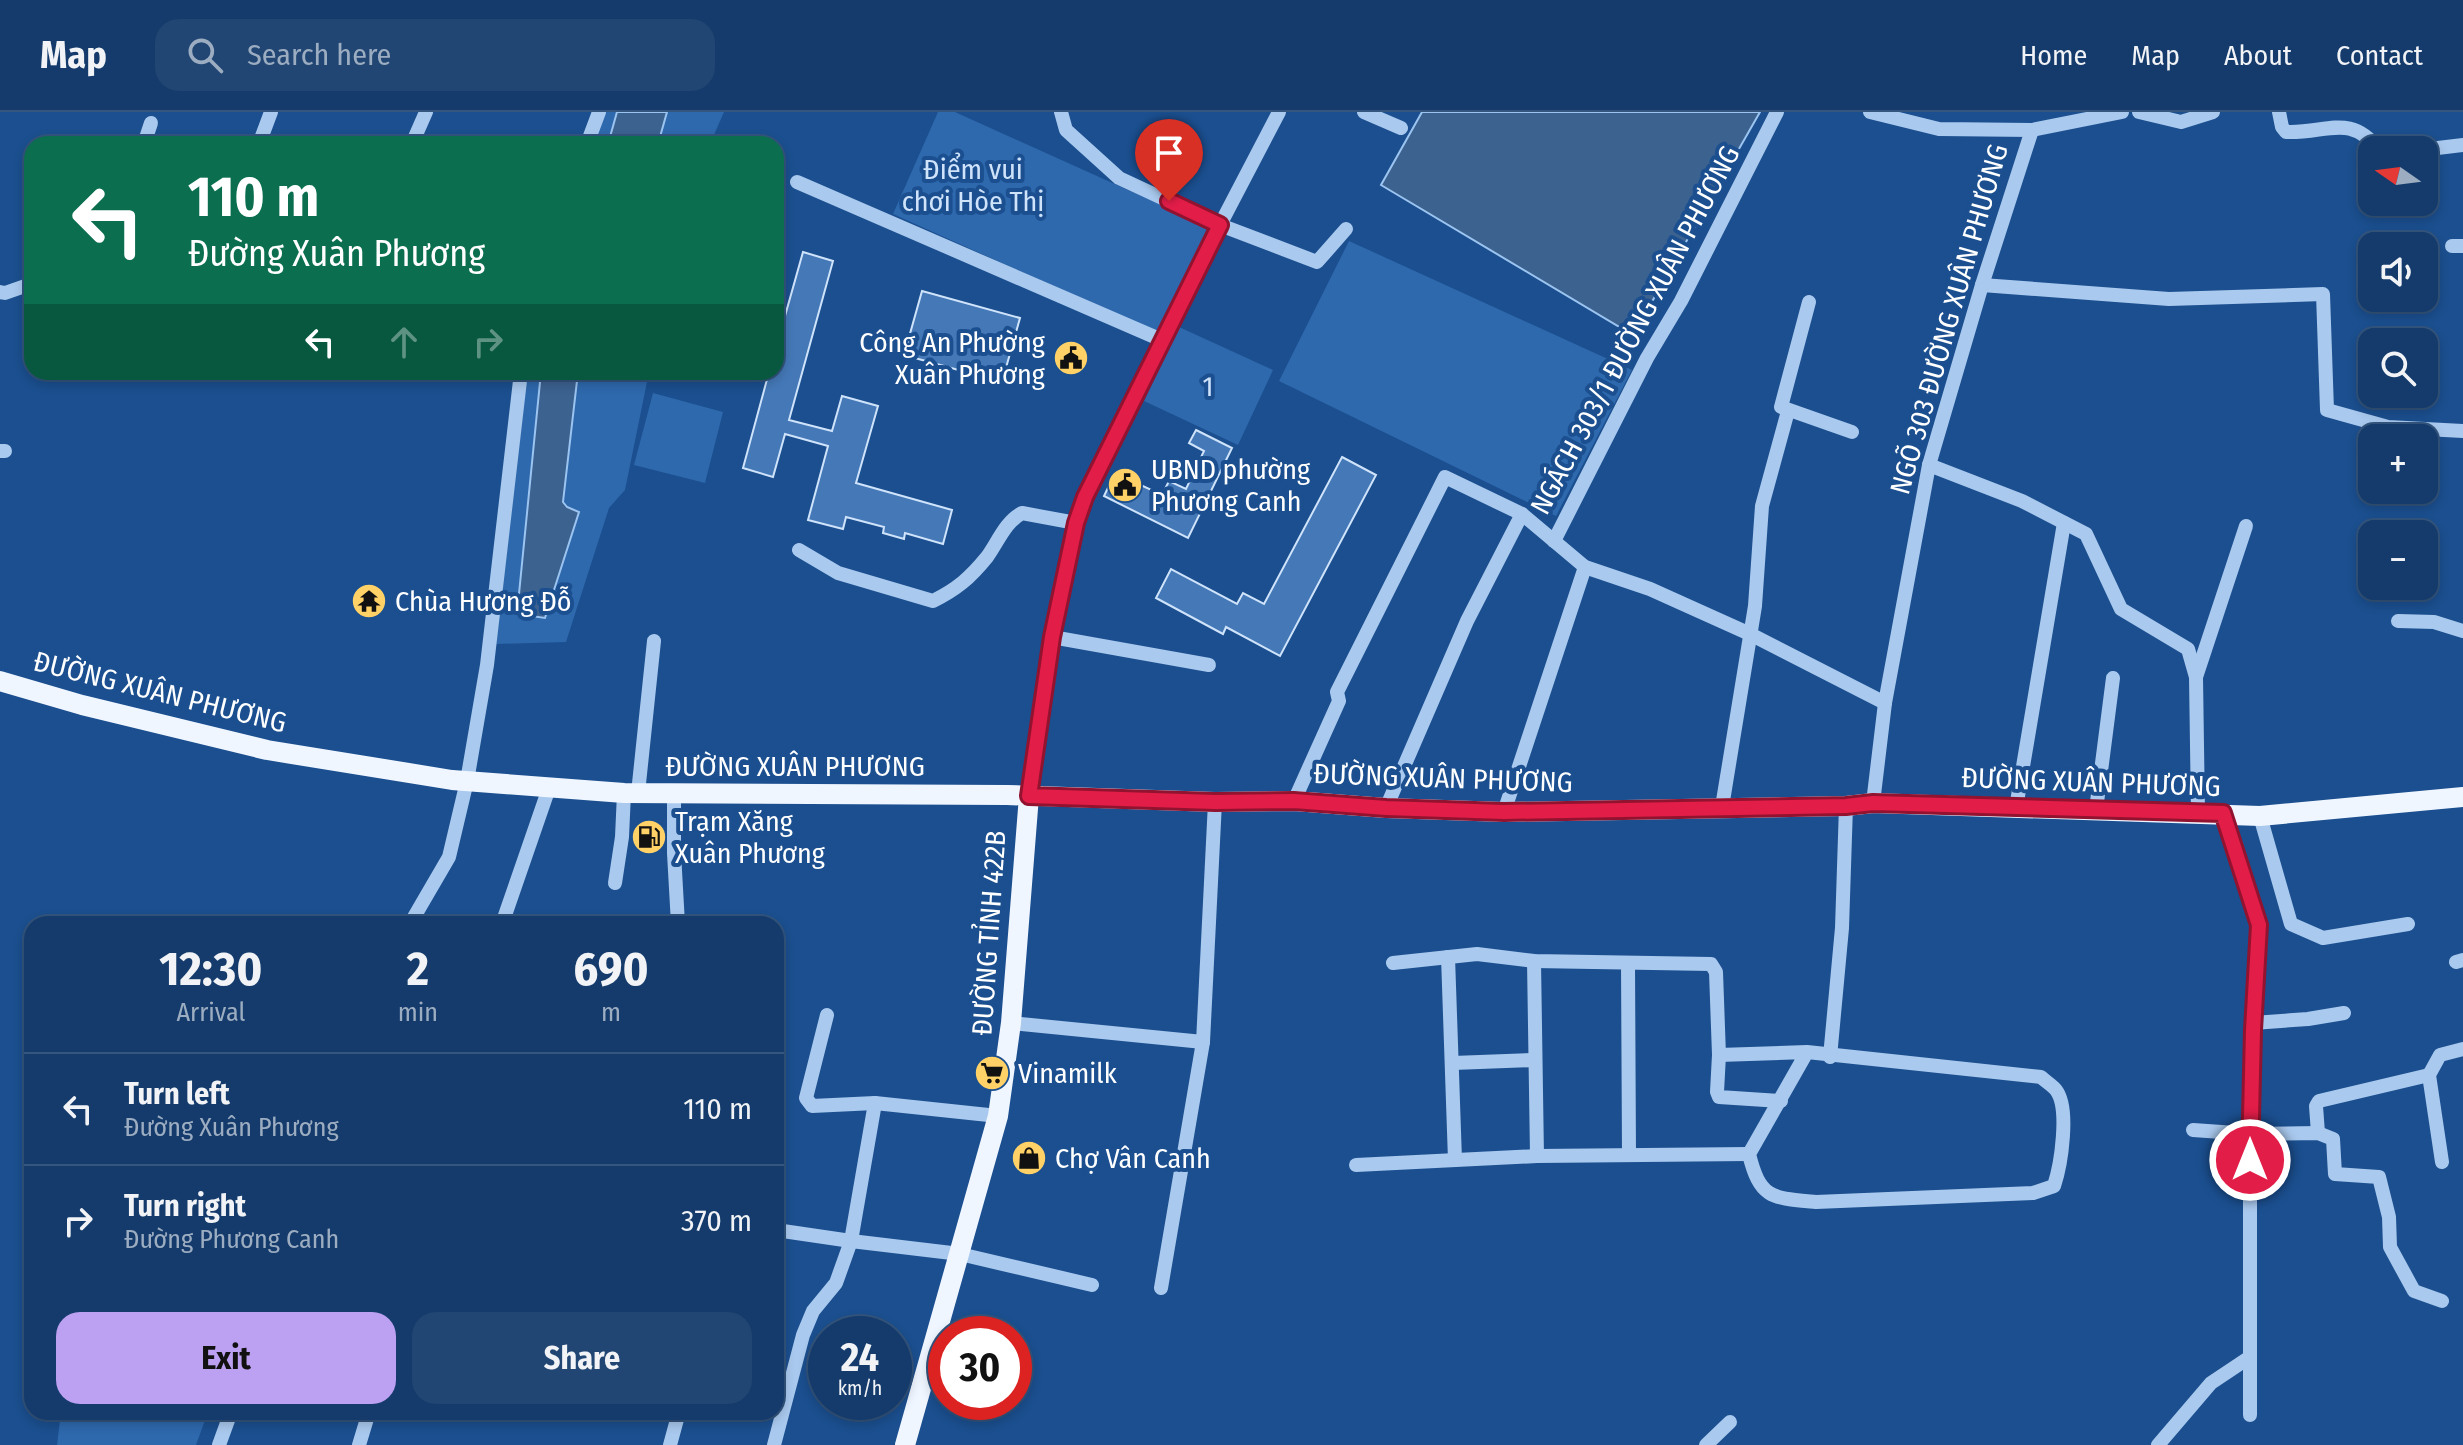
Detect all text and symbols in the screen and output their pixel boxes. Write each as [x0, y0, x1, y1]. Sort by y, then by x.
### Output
search box [155, 19, 715, 91]
text: Map [40, 32, 107, 78]
icon: search [183, 33, 227, 77]
text: Search here [247, 37, 391, 73]
text: Home [2020, 39, 2087, 72]
text: Map [2131, 39, 2180, 72]
text: About [2224, 39, 2292, 72]
text: Contact [2336, 39, 2423, 72]
pin [1135, 119, 1203, 201]
icon: arrive [1147, 131, 1191, 175]
north arrow [2358, 136, 2438, 216]
map controls [2358, 136, 2438, 600]
street label: NGÁCH 303/1 ĐƯỜNG XUÂN PHƯƠNG [1524, 140, 1746, 520]
street label: NGÕ 303 ĐƯỜNG XUÂN PHƯƠNG [1883, 140, 2015, 498]
park label: Điểm vui chơi Hòe Thị [902, 152, 1044, 218]
text: 110 m [188, 164, 319, 231]
icon: left [56, 168, 160, 272]
text: Đường Xuân Phương [188, 232, 485, 276]
button: sound [2358, 232, 2438, 312]
icon: left [298, 320, 342, 364]
icon: ahead [382, 320, 426, 364]
icon: right [466, 320, 510, 364]
place label: Công An Phường Xuân Phương [859, 326, 1046, 391]
button: search [2358, 328, 2438, 408]
public building icon: Công An Phường Xuân Phương [1052, 339, 1090, 377]
park label: 1 [1203, 370, 1213, 403]
button: + [2358, 424, 2438, 504]
place label: UBND phường Phương Canh [1151, 453, 1311, 518]
public building icon: UBND phường Phương Canh [1106, 466, 1144, 504]
button: − [2358, 520, 2438, 600]
temple icon: Chùa Hương Đỗ [350, 582, 388, 620]
place label: Chùa Hương Đỗ [395, 585, 572, 618]
street label: ĐƯỜNG XUÂN PHƯƠNG [30, 645, 290, 739]
street label: ĐƯỜNG XUÂN PHƯƠNG [665, 750, 925, 783]
street label: ĐƯỜNG XUÂN PHƯƠNG [1313, 757, 1573, 799]
street label: ĐƯỜNG XUÂN PHƯƠNG [1961, 761, 2221, 803]
place label: Trạm Xăng Xuân Phương [675, 805, 826, 870]
fuel station icon: Trạm Xăng Xuân Phương [630, 818, 668, 856]
street label: ĐƯỜNG TỈNH 422B [963, 829, 1013, 1037]
text: 12:30 [159, 940, 262, 998]
text: 2 [407, 940, 429, 998]
text: 690 [573, 940, 649, 998]
text: Arrival [176, 997, 245, 1028]
text: min [398, 997, 438, 1028]
text: m [601, 997, 621, 1028]
supermarket icon: Vinamilk [973, 1054, 1011, 1092]
place label: Vinamilk [1018, 1057, 1118, 1090]
text: Turn left [124, 1076, 230, 1112]
icon: left [56, 1087, 100, 1131]
text: 110 m [683, 1091, 752, 1127]
text: Đường Xuân Phương [124, 1112, 339, 1143]
position arrow [2208, 1118, 2292, 1202]
shop icon: Chợ Vân Canh [1010, 1139, 1048, 1177]
place label: Chợ Vân Canh [1055, 1142, 1211, 1175]
text: Turn right [124, 1188, 246, 1224]
icon: right [56, 1199, 100, 1243]
text: 370 m [681, 1203, 752, 1239]
text: Đường Phương Canh [124, 1224, 339, 1255]
button: Exit [56, 1312, 396, 1404]
button: Share [412, 1312, 752, 1404]
speed limit sign: 30 [928, 1316, 1032, 1420]
text: 24 [841, 1334, 879, 1382]
text: km/h [838, 1376, 882, 1400]

